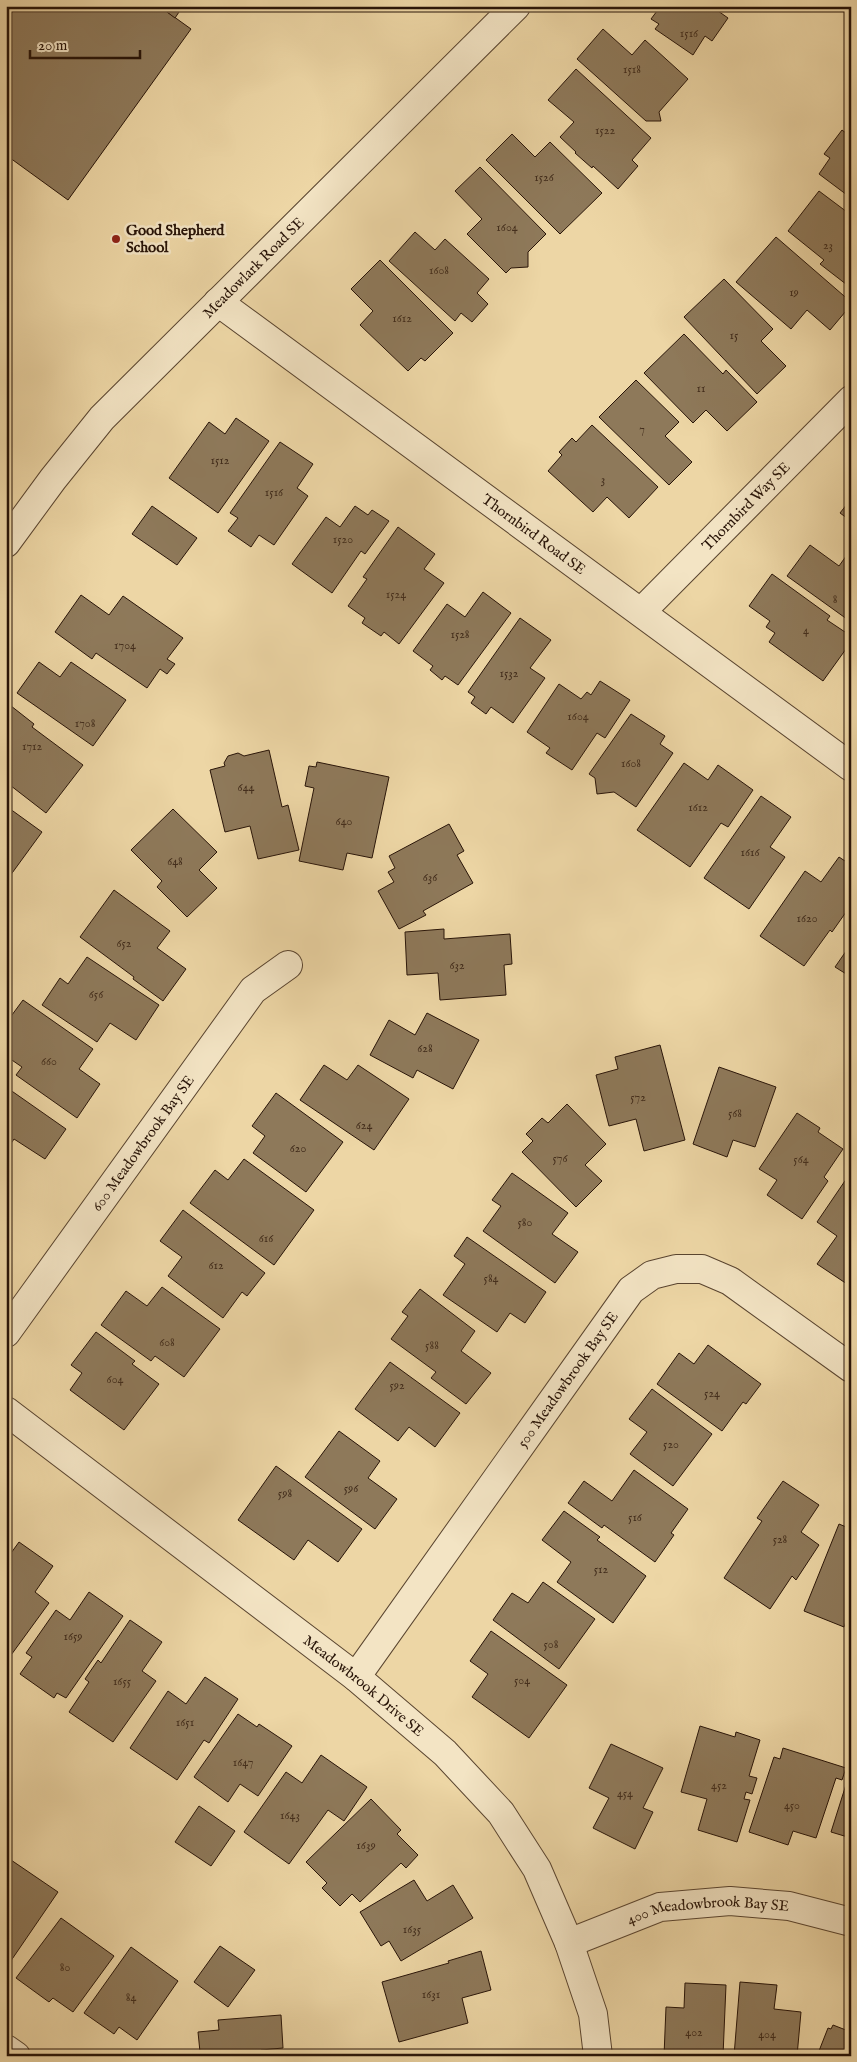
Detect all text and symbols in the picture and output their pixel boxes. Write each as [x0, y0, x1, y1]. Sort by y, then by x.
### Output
house number: 1516 [680, 26, 699, 41]
scale bar [30, 28, 140, 60]
text: 20 m [38, 36, 68, 55]
house number: 1518 [623, 62, 641, 77]
house number: 1522 [595, 123, 615, 138]
house number: 1526 [534, 170, 555, 185]
street label: Meadowlark Road SE [199, 213, 308, 322]
house number: 1604 [496, 220, 518, 235]
place label: Good Shepherd School [126, 221, 225, 257]
marker: Good Shepherd School [110, 233, 122, 245]
house number: 23 [823, 238, 833, 253]
house number: 1608 [429, 263, 449, 278]
house number: 19 [789, 285, 799, 300]
house number: 1612 [392, 311, 412, 326]
house number: 15 [730, 328, 739, 343]
house number: 11 [697, 381, 705, 396]
house number: 7 [639, 422, 645, 437]
house number: 1512 [211, 453, 230, 468]
street label: Thornbird Way SE [698, 458, 794, 555]
house number: 3 [601, 472, 605, 487]
house number: 1516 [265, 485, 284, 500]
street label: Thornbird Road SE [478, 490, 589, 579]
house number: 1520 [333, 532, 353, 547]
house number: 1524 [386, 587, 406, 602]
house number: 8 [833, 592, 838, 607]
house number: 4 [803, 623, 809, 638]
house number: 1528 [450, 627, 470, 642]
house number: 1704 [114, 638, 136, 653]
house number: 1532 [500, 666, 519, 681]
house number: 1604 [567, 709, 589, 724]
house number: 1708 [75, 716, 96, 731]
house number: 1712 [22, 739, 42, 754]
house number: 1608 [621, 756, 641, 771]
house number: 644 [238, 780, 255, 795]
house number: 1612 [688, 800, 708, 815]
house number: 640 [336, 814, 353, 829]
house number: 1616 [741, 845, 760, 860]
house number: 648 [167, 854, 183, 869]
house number: 636 [423, 870, 438, 885]
house number: 1620 [796, 911, 818, 926]
house number: 652 [117, 936, 132, 951]
house number: 632 [449, 958, 465, 973]
house number: 656 [89, 987, 104, 1002]
house number: 628 [417, 1041, 433, 1056]
house number: 660 [41, 1054, 57, 1069]
street label: 600 Meadowbrook Bay SE [88, 1072, 199, 1215]
house number: 572 [630, 1090, 646, 1105]
house number: 568 [728, 1106, 742, 1121]
house number: 624 [356, 1118, 372, 1133]
house number: 620 [290, 1141, 306, 1156]
house number: 576 [552, 1151, 568, 1166]
house number: 564 [793, 1152, 809, 1167]
house number: 580 [518, 1215, 533, 1230]
house number: 616 [259, 1231, 274, 1246]
house number: 612 [208, 1258, 224, 1273]
house number: 584 [484, 1271, 499, 1286]
street label: 500 Meadowbrook Bay SE [513, 1308, 623, 1452]
house number: 608 [159, 1335, 175, 1350]
house number: 588 [425, 1338, 439, 1353]
house number: 604 [107, 1372, 124, 1387]
house number: 592 [389, 1378, 405, 1393]
house number: 524 [704, 1386, 720, 1401]
house number: 520 [663, 1437, 679, 1452]
house number: 596 [344, 1481, 359, 1496]
house number: 598 [278, 1486, 292, 1501]
house number: 516 [628, 1510, 643, 1525]
house number: 528 [773, 1532, 788, 1547]
house number: 512 [594, 1562, 609, 1577]
house number: 1659 [63, 1629, 83, 1644]
street label: Meadowbrook Drive SE [299, 1631, 428, 1741]
house number: 508 [544, 1637, 559, 1652]
house number: 504 [514, 1673, 530, 1688]
house number: 1655 [113, 1674, 132, 1689]
house number: 1651 [176, 1715, 194, 1730]
house number: 1647 [233, 1755, 253, 1770]
house number: 452 [711, 1778, 727, 1793]
house number: 454 [617, 1786, 633, 1801]
house number: 450 [784, 1798, 800, 1813]
house number: 1643 [280, 1808, 300, 1823]
house number: 1639 [356, 1838, 376, 1853]
street label: 400 Meadowbrook Bay SE [624, 1892, 790, 1929]
house number: 1635 [403, 1922, 422, 1937]
house number: 80 [60, 1960, 70, 1975]
house number: 1631 [422, 1987, 440, 2002]
house number: 84 [126, 1990, 136, 2005]
house number: 402 [685, 2025, 703, 2040]
house number: 404 [758, 2027, 776, 2042]

